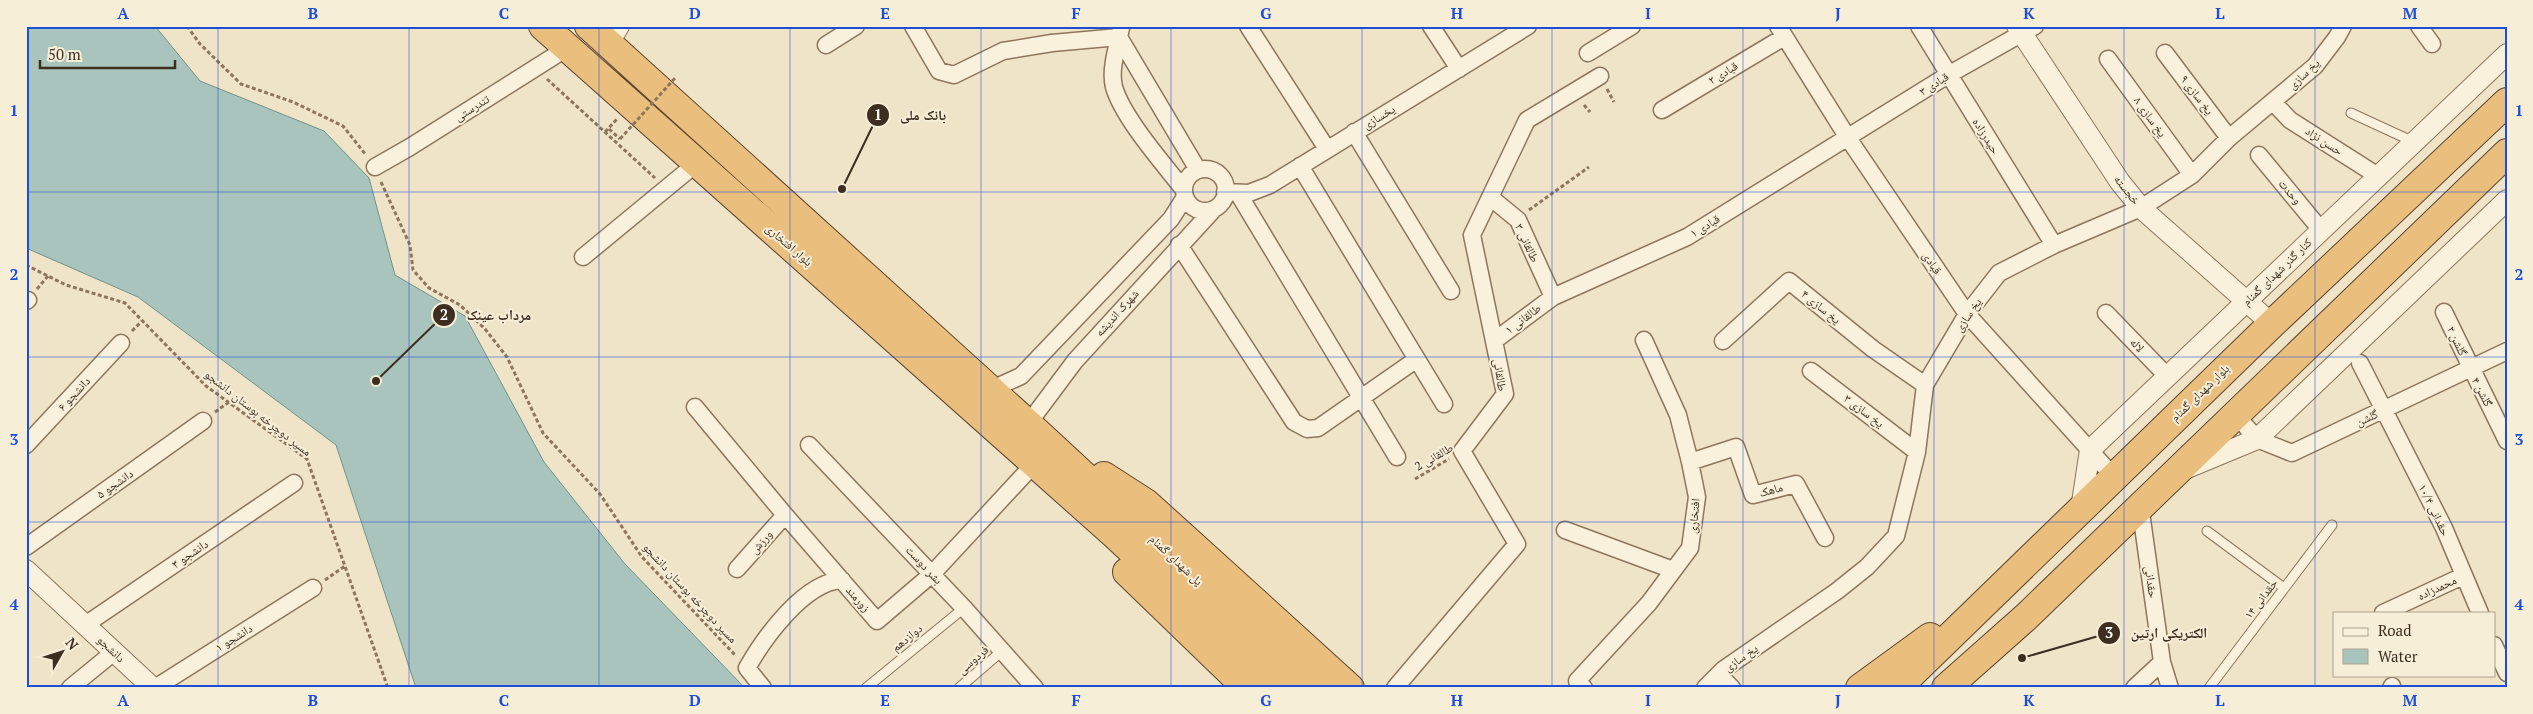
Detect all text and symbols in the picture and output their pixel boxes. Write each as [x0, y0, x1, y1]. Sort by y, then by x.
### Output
text: A [117, 2, 129, 24]
text: B [308, 2, 318, 24]
text: C [499, 2, 509, 24]
text: D [689, 2, 701, 24]
text: E [880, 2, 890, 24]
text: F [1071, 2, 1081, 24]
text: G [1260, 2, 1272, 24]
text: H [1451, 2, 1463, 24]
text: I [1645, 2, 1651, 24]
text: J [1835, 2, 1841, 24]
text: K [2023, 2, 2035, 24]
text: L [2215, 2, 2225, 24]
text: M [2403, 2, 2418, 24]
scale bar [40, 38, 175, 70]
text: 50 m [48, 44, 81, 64]
street label: یخ سازی [2285, 55, 2323, 92]
street label: قبادی ۲ [1705, 58, 1741, 88]
street label: قبادی ۳ [1916, 69, 1952, 99]
street label: یخ سازی ۹ [2177, 72, 2217, 118]
street label: تندرستی [451, 91, 492, 124]
street label: یخ سازی ۸ [2131, 94, 2170, 140]
text: 1 [9, 99, 19, 121]
text: 1 [2514, 99, 2524, 121]
callout: بانک ملی [865, 101, 956, 130]
street label: یخسازی [1360, 101, 1398, 132]
text: 1 [874, 104, 882, 124]
text: بانک ملی [900, 105, 946, 124]
street label: حیدرزاده [1969, 115, 2003, 157]
street label: حسن نژاد [2303, 123, 2346, 158]
street label: خجسته [2111, 172, 2144, 208]
street label: وحدت [2276, 176, 2305, 207]
street label: قبادی ۱ [1687, 211, 1723, 241]
street label: بلوار افتخاری [762, 220, 816, 269]
street label: طالقانی ۳ [1512, 221, 1543, 265]
street label: کنار گذر شهدای گمنام [2239, 235, 2315, 309]
street label: قبادی [1919, 249, 1945, 277]
text: 2 [9, 263, 19, 285]
text: 2 [2514, 263, 2524, 285]
street label: شهرک اندیشه [1092, 286, 1142, 339]
street label: یخ سازی ۴ [1798, 286, 1844, 327]
street label: یخ سازی [1951, 295, 1985, 335]
callout: مرداب عینک [432, 300, 541, 329]
street label: طالقانی ۱ [1502, 300, 1544, 337]
text: 2 [440, 304, 448, 324]
text: مرداب عینک [467, 305, 531, 324]
street label: گلشن ۲ [2444, 323, 2471, 358]
street label: لاله [2127, 334, 2148, 355]
street label: طالقانی [1491, 358, 1510, 392]
street label: بلوار شهدای گمنام [2167, 361, 2233, 425]
street label: مسیر دوچرخه بوستان دانشجو [202, 366, 315, 459]
street label: دانشجو ۶ [54, 374, 93, 414]
street label: گلشن ۴ [2469, 374, 2496, 409]
street label: یخ سازی ۳ [1841, 391, 1888, 431]
street label: گلشن [2353, 406, 2380, 429]
text: 3 [9, 428, 19, 450]
text: 3 [2514, 428, 2524, 450]
street label: طالقانی 2 [1412, 440, 1456, 474]
street label: دانشجو ۵ [94, 466, 136, 502]
street label: ماهک [1757, 479, 1784, 500]
street label: حقدانی ۱۰/۴ [2416, 482, 2454, 538]
street label: افتخاری [1684, 497, 1703, 534]
street label: ورزش [746, 527, 775, 557]
street label: پل شهدای گمنام [1146, 531, 1207, 589]
street label: دانشجو ۳ [169, 536, 211, 571]
street label: مسیر دوچرخه بوستان دانشجو [640, 540, 741, 646]
street label: بشر دوست [902, 542, 946, 587]
street label: حقدانی [2142, 565, 2161, 599]
street label: محمدزاده [2415, 572, 2459, 603]
street label: حقدانی ۱۴ [2241, 575, 2281, 622]
street label: زورمند [843, 583, 874, 615]
text: 4 [9, 593, 19, 615]
text: 4 [2514, 593, 2524, 615]
legend [2333, 612, 2496, 676]
callout: الکتریکی ارتین [2096, 619, 2218, 648]
street label: دانشجو ۱ [212, 620, 255, 655]
text: Road [2378, 620, 2411, 640]
street label: دوازدهم [888, 621, 926, 655]
text: 3 [2105, 622, 2113, 642]
text: الکتریکی ارتین [2131, 623, 2207, 642]
north arrow [38, 626, 88, 676]
street label: دانشجو [94, 632, 128, 665]
text: N [62, 633, 83, 654]
street label: یخ سازی [1721, 640, 1761, 675]
street label: فردوسی [954, 642, 991, 677]
text: Water [2378, 646, 2418, 666]
text: A [117, 689, 129, 711]
text: B [308, 689, 318, 711]
text: C [499, 689, 509, 711]
text: D [689, 689, 701, 711]
text: E [880, 689, 890, 711]
text: F [1071, 689, 1081, 711]
text: G [1260, 689, 1272, 711]
text: H [1451, 689, 1463, 711]
text: I [1645, 689, 1651, 711]
text: J [1835, 689, 1841, 711]
text: K [2023, 689, 2035, 711]
text: L [2215, 689, 2225, 711]
text: M [2403, 689, 2418, 711]

